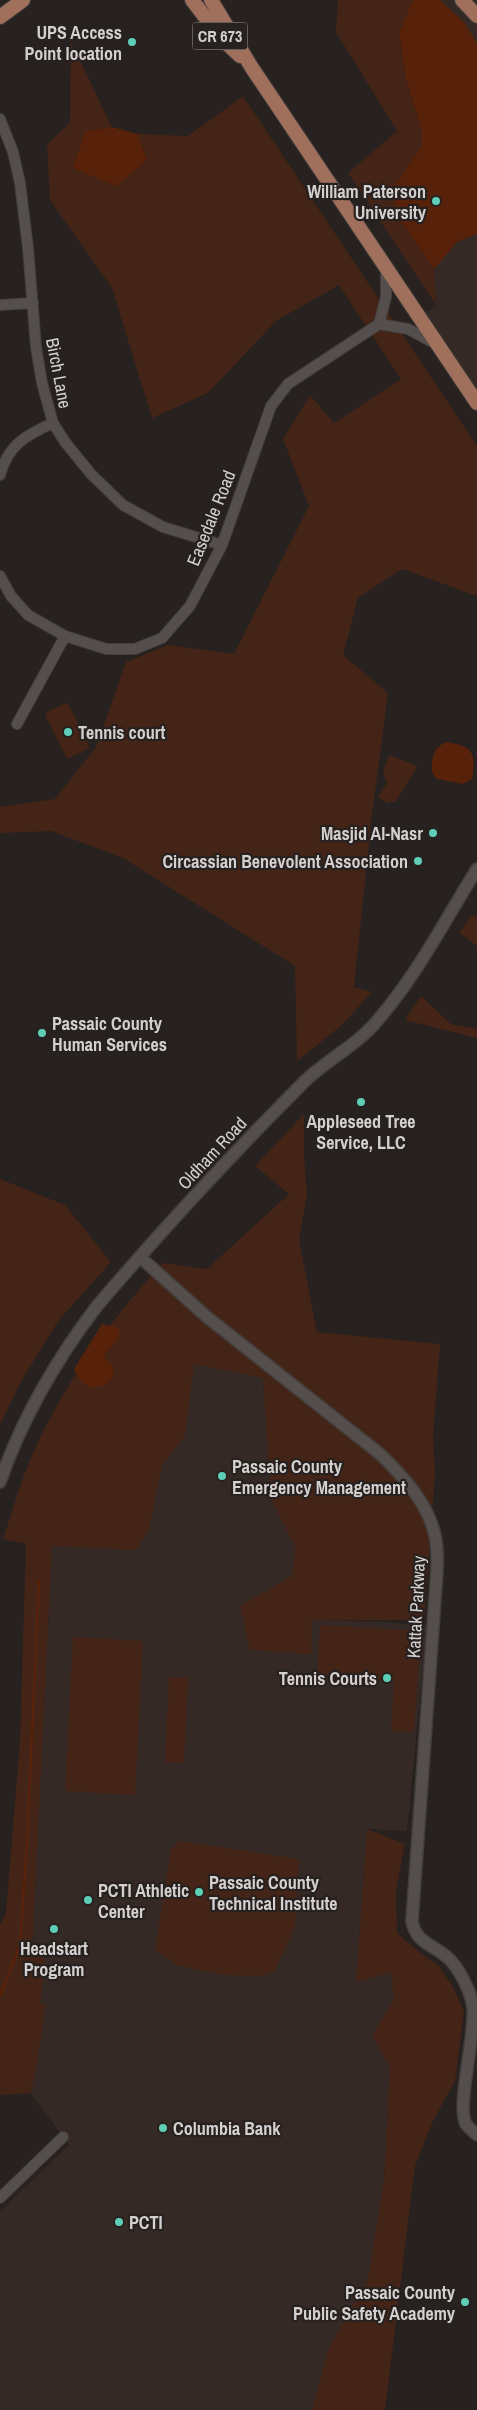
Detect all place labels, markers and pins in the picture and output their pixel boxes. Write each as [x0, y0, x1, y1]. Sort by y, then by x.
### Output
place label: UPS Access Point location [24, 20, 122, 66]
marker: UPS Access Point location [126, 36, 138, 48]
place label: William Paterson University [307, 179, 427, 225]
marker: William Paterson University [430, 195, 442, 207]
place label: Tennis court [78, 720, 166, 745]
marker: Tennis court [62, 726, 74, 738]
place label: Masjid Al-Nasr [321, 821, 423, 846]
marker: Masjid Al-Nasr [427, 827, 439, 839]
place label: Circassian Benevolent Association [162, 849, 408, 874]
marker: Circassian Benevolent Association [412, 855, 424, 867]
place label: Passaic County Human Services [52, 1011, 167, 1057]
marker: Passaic County Human Services [36, 1027, 48, 1039]
marker: Appleseed Tree Service, LLC [355, 1096, 367, 1108]
place label: Appleseed Tree Service, LLC [306, 1109, 416, 1155]
place label: Passaic County Emergency Management [232, 1454, 406, 1500]
marker: Passaic County Emergency Management [216, 1470, 228, 1482]
place label: Tennis Courts [279, 1666, 377, 1691]
marker: Tennis Courts [381, 1672, 393, 1684]
place label: Passaic County Technical Institute [209, 1870, 338, 1916]
place label: PCTI Athletic Center [98, 1878, 189, 1924]
marker: Passaic County Technical Institute [193, 1886, 205, 1898]
marker: PCTI Athletic Center [82, 1894, 94, 1906]
marker: Headstart Program [48, 1923, 60, 1935]
place label: Headstart Program [20, 1936, 88, 1982]
place label: Columbia Bank [173, 2116, 281, 2141]
marker: Columbia Bank [157, 2122, 169, 2134]
place label: PCTI [129, 2210, 163, 2235]
marker: PCTI [113, 2216, 125, 2228]
place label: Passaic County Public Safety Academy [293, 2280, 456, 2326]
marker: Passaic County Public Safety Academy [459, 2296, 471, 2308]

